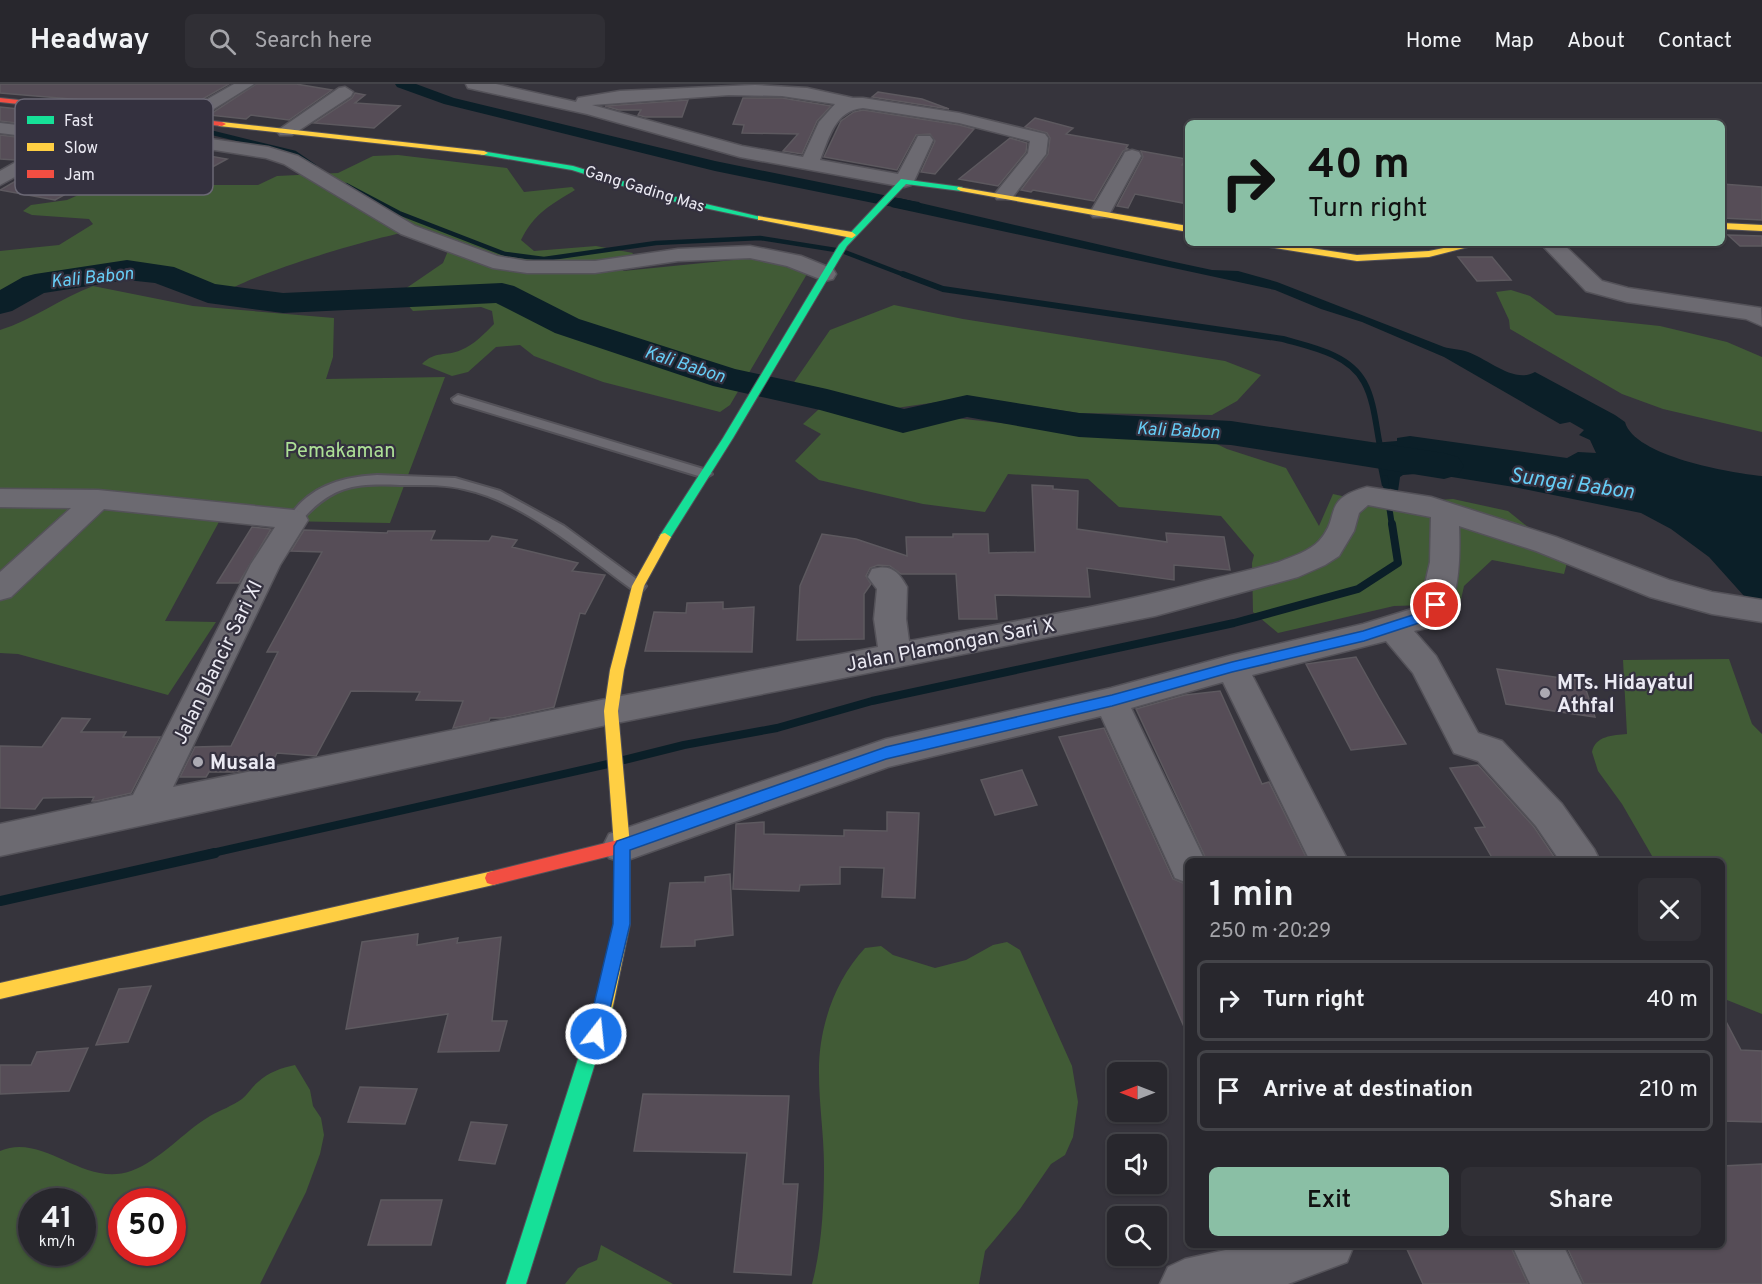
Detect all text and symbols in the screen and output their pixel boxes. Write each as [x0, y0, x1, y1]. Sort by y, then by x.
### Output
search box [185, 14, 605, 68]
text: Headway [30, 23, 149, 59]
icon: search [206, 25, 239, 58]
text: Search here [254, 28, 372, 55]
text: Home [1406, 28, 1462, 55]
text: Map [1495, 28, 1534, 55]
text: About [1567, 28, 1625, 55]
text: Contact [1658, 28, 1732, 55]
legend [15, 99, 213, 195]
text: Fast [64, 112, 94, 132]
text: Slow [64, 139, 98, 159]
text: 40 m [1308, 140, 1410, 193]
icon: right [1209, 144, 1287, 222]
street label: Gang Gading Mas [582, 162, 707, 218]
text: Jam [64, 166, 95, 186]
text: Turn right [1308, 192, 1427, 226]
water label: Kali Babon [50, 263, 135, 294]
water label: Kali Babon [641, 342, 728, 389]
water label: Kali Babon [1136, 418, 1220, 445]
park label: Pemakaman [284, 439, 396, 465]
water label: Sungai Babon [1508, 462, 1636, 507]
street label: Jalan Blancir Sari XI [168, 577, 270, 749]
pin [1410, 579, 1461, 630]
icon: arrive [1419, 588, 1452, 621]
street label: Jalan Plamongan Sari X [844, 613, 1057, 679]
place label: MTs. Hidayatul Athfal [1557, 671, 1694, 720]
marker: MTs. Hidayatul Athfal [1538, 686, 1552, 700]
place label: Musala [210, 751, 276, 777]
marker: Musala [191, 755, 205, 769]
text: 1 min [1209, 873, 1294, 919]
button: close [1638, 878, 1701, 941]
text: 250 m · 20:29 [1209, 919, 1331, 945]
icon: right [1212, 984, 1245, 1017]
text: Turn right [1263, 987, 1365, 1014]
text: 40 m [1646, 987, 1698, 1014]
position arrow [564, 1002, 628, 1066]
north arrow [1107, 1062, 1167, 1122]
map controls [1107, 1062, 1167, 1266]
icon: arrive [1212, 1074, 1245, 1107]
text: Arrive at destination [1263, 1077, 1473, 1104]
text: 210 m [1638, 1077, 1698, 1104]
button: sound [1107, 1134, 1167, 1194]
button: Exit [1209, 1167, 1449, 1236]
button: Share [1461, 1167, 1701, 1236]
speed limit sign: 50 [108, 1188, 186, 1266]
text: 41 [41, 1201, 73, 1238]
button: search [1107, 1206, 1167, 1266]
text: km/h [39, 1233, 75, 1252]

